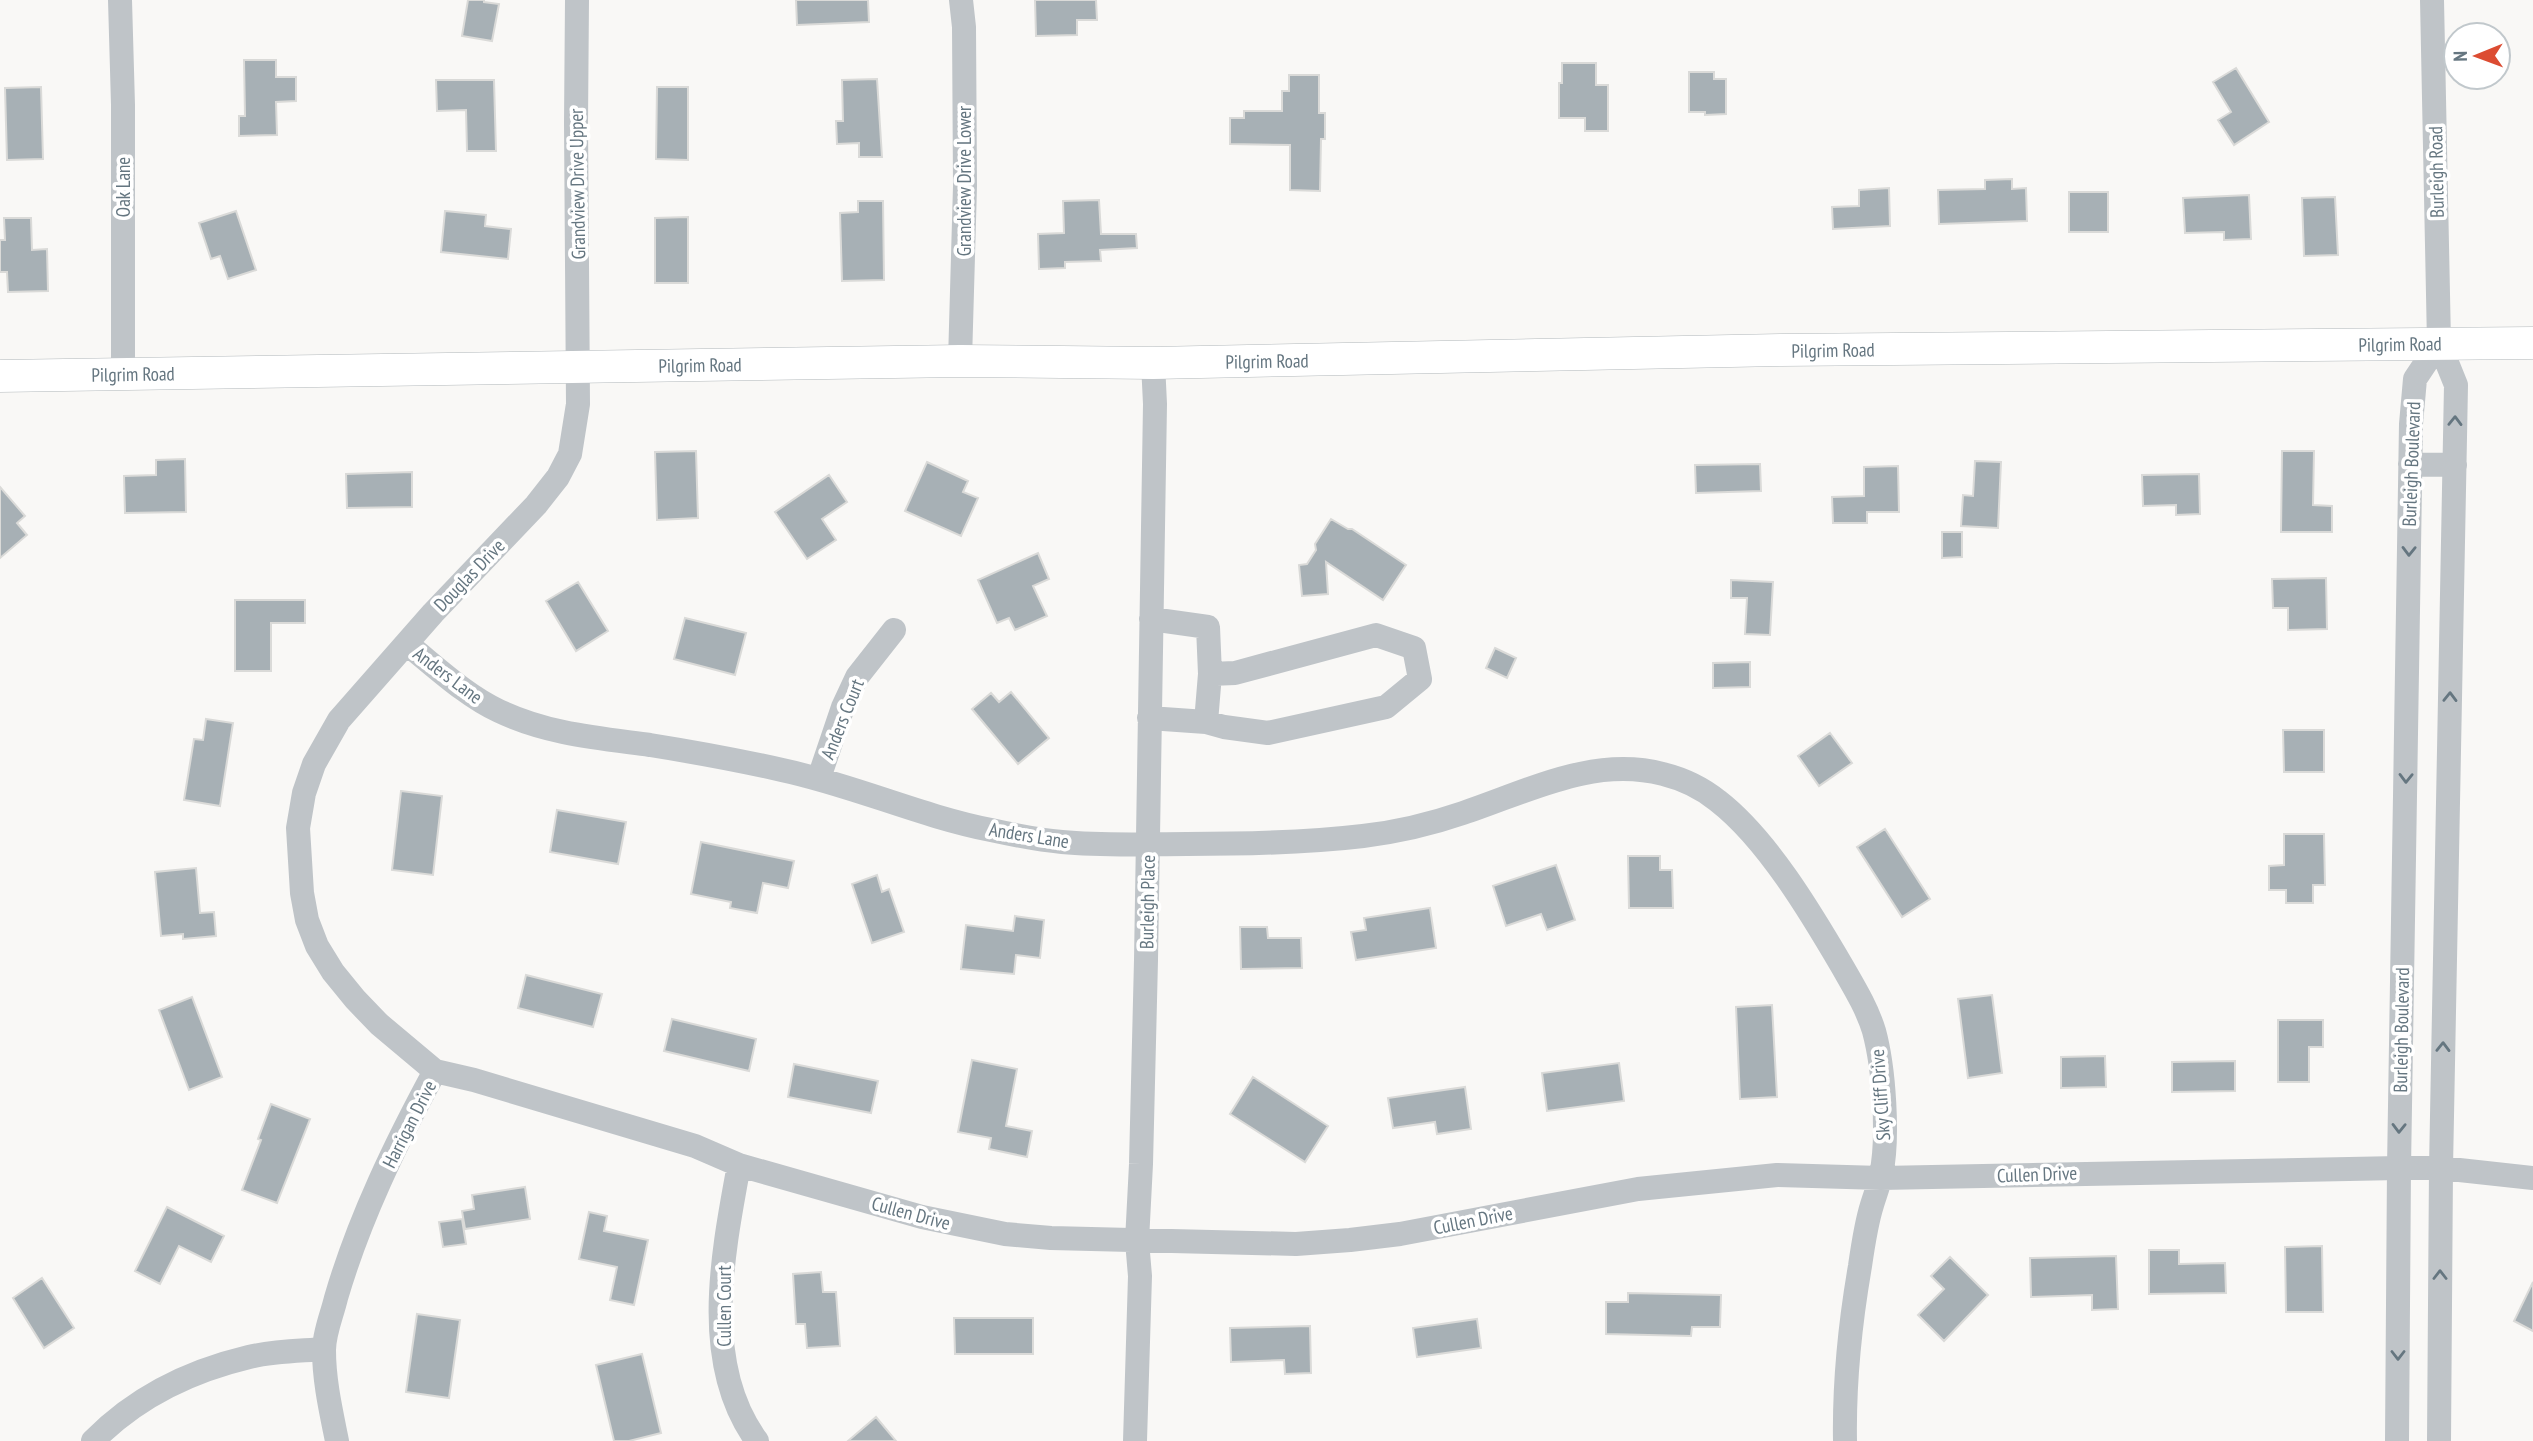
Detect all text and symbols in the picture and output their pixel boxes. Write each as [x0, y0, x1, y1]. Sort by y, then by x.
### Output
north arrow [2442, 21, 2512, 91]
text: N [2448, 51, 2472, 62]
street label: Grandview Drive Lower [952, 105, 976, 256]
street label: Grandview Drive Upper [564, 108, 590, 260]
street label: Burleigh Road [2423, 126, 2449, 218]
street label: Oak Lane [111, 157, 135, 217]
street label: Pilgrim Road [2358, 331, 2442, 357]
street label: Pilgrim Road [1791, 337, 1875, 363]
street label: Pilgrim Road [1225, 348, 1309, 374]
street label: Pilgrim Road [658, 352, 742, 378]
street label: Pilgrim Road [91, 361, 175, 387]
street label: Burleigh Boulevard [2397, 401, 2425, 527]
one-way arrow [2448, 415, 2463, 426]
street label: Douglas Drive [429, 534, 510, 616]
one-way arrow [2401, 546, 2417, 556]
street label: Anders Lane [409, 641, 487, 709]
street label: Anders Court [815, 675, 869, 763]
one-way arrow [2442, 692, 2458, 702]
one-way arrow [2398, 773, 2414, 784]
street label: Anders Lane [987, 817, 1071, 853]
street label: Burleigh Place [1134, 855, 1160, 949]
street label: Burleigh Boulevard [2388, 967, 2414, 1093]
one-way arrow [2435, 1042, 2451, 1052]
street label: Sky Cliff Drive [1865, 1048, 1895, 1142]
street label: Harrigan Drive [377, 1076, 441, 1172]
one-way arrow [2392, 1123, 2407, 1134]
street label: Cullen Drive [1996, 1161, 2078, 1187]
street label: Cullen Drive [869, 1191, 953, 1235]
street label: Cullen Drive [1431, 1201, 1515, 1239]
street label: Cullen Court [712, 1265, 736, 1347]
one-way arrow [2432, 1269, 2448, 1280]
one-way arrow [2390, 1350, 2405, 1361]

